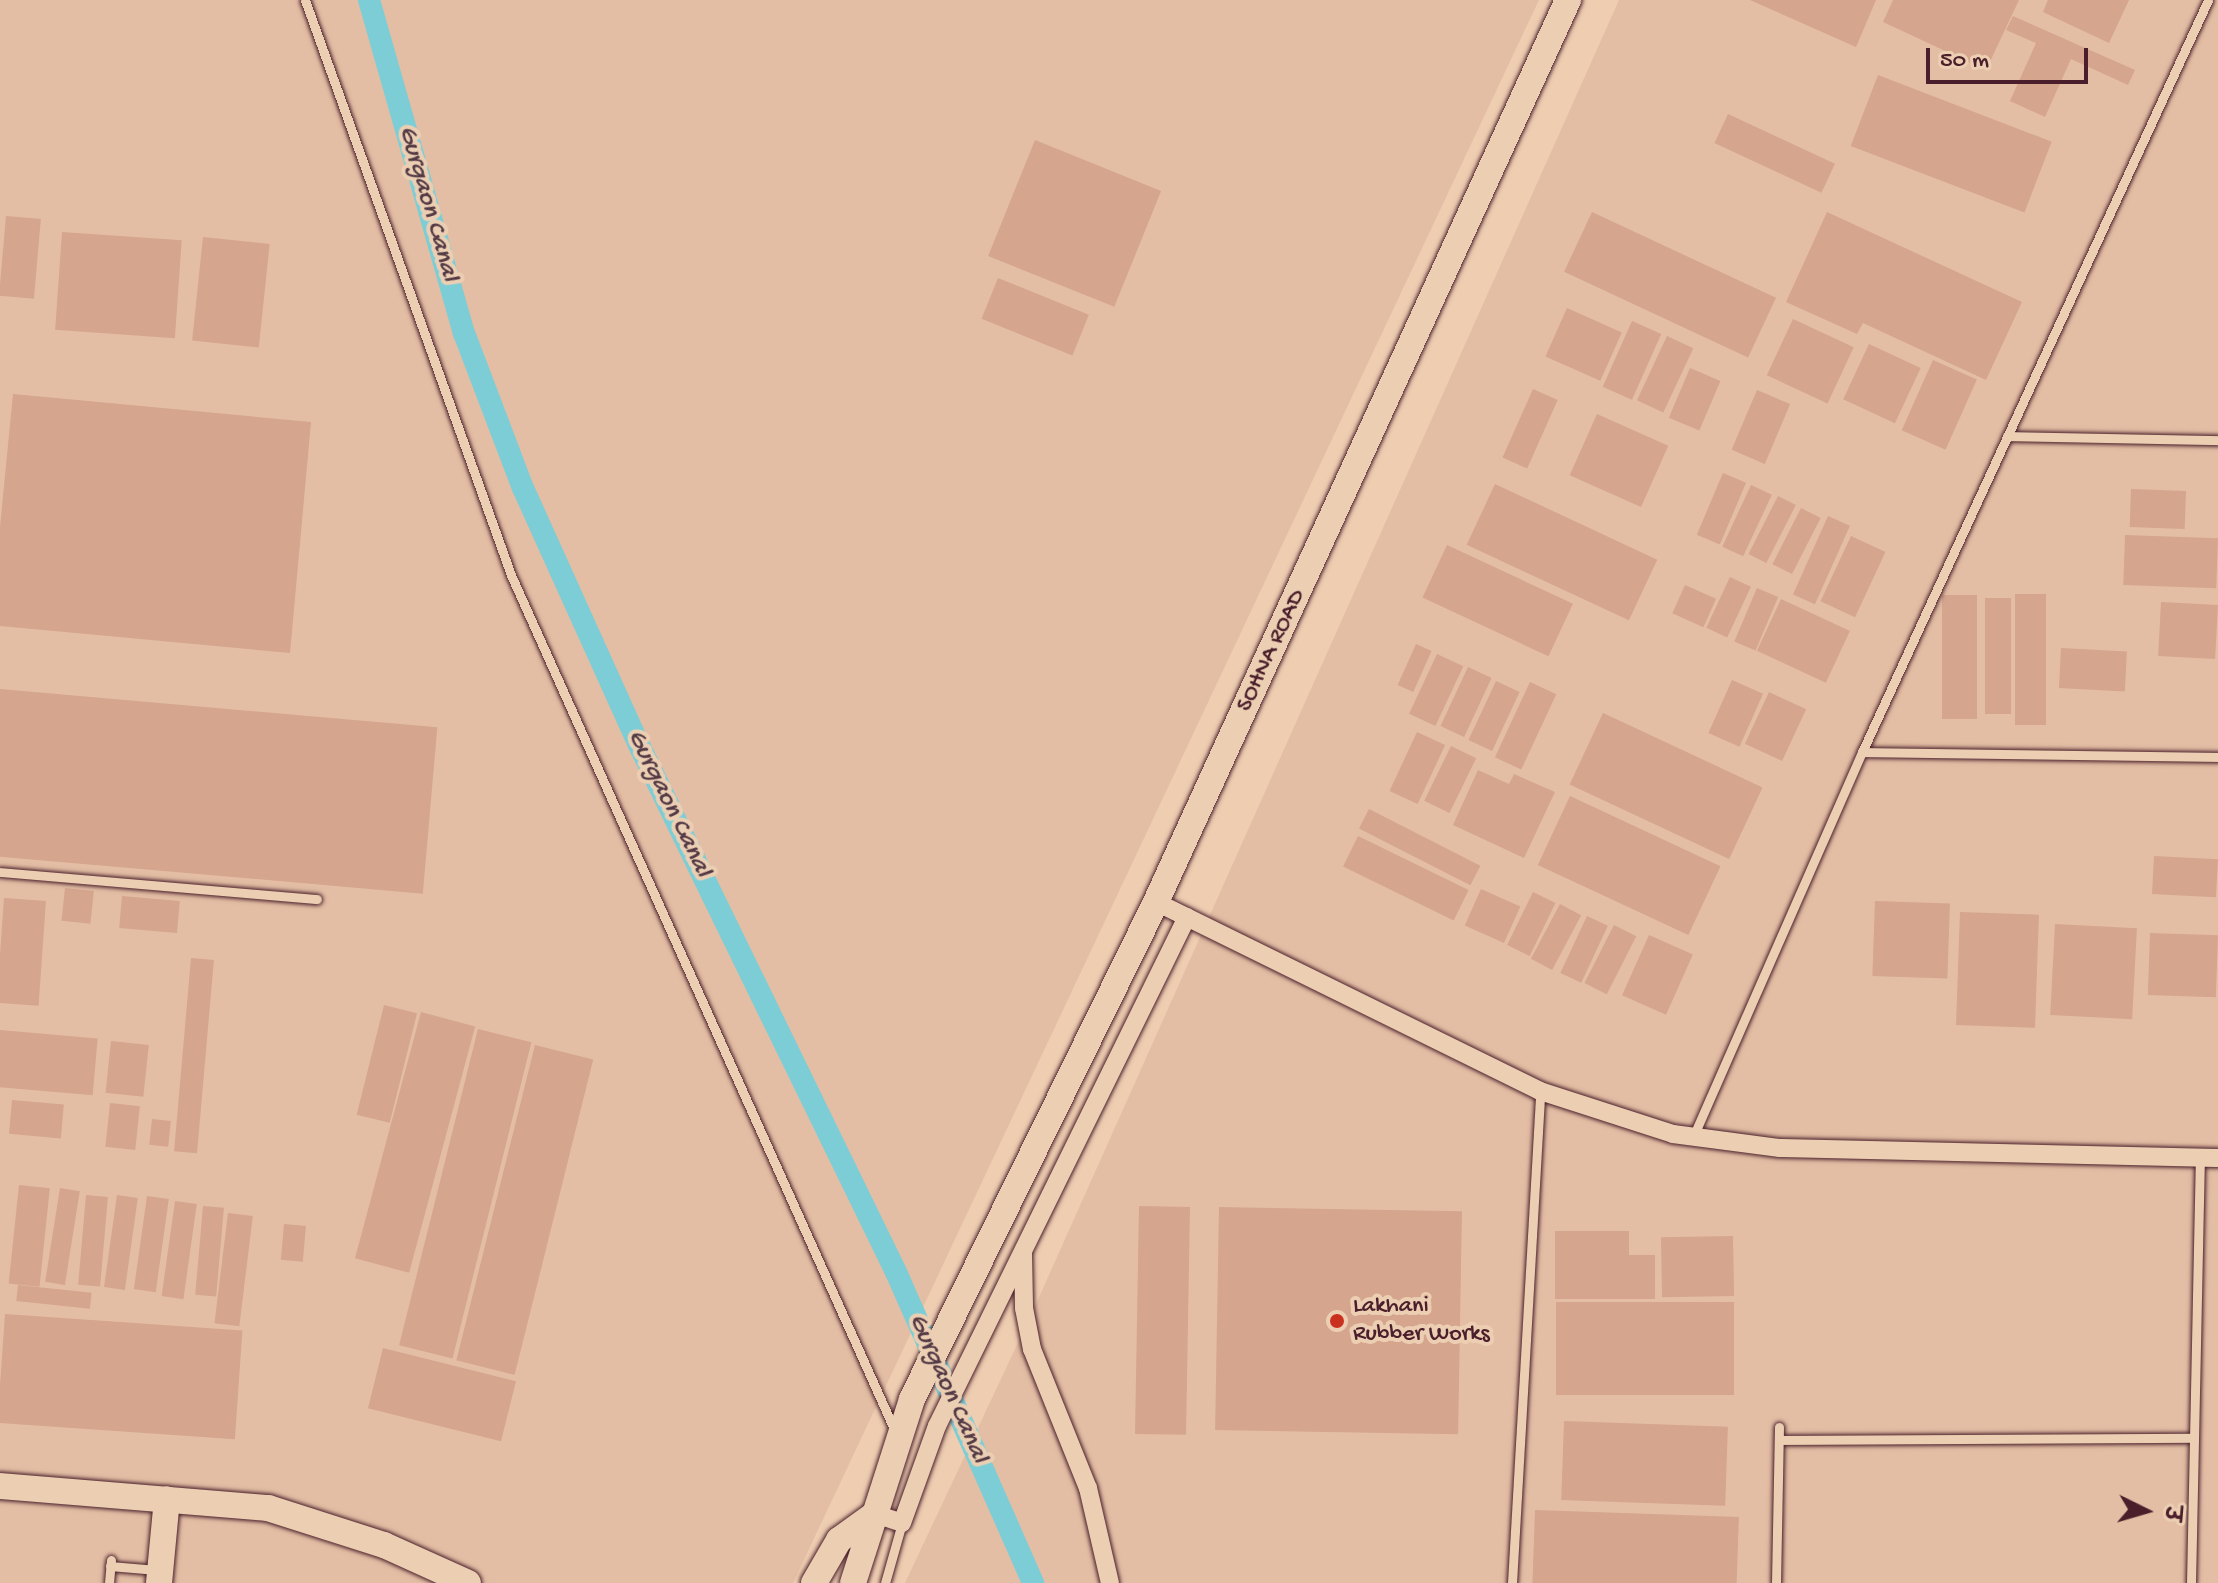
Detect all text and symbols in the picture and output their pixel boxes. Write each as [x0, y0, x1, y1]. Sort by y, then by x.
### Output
scale bar [1930, 32, 2092, 82]
text: 50 m [1940, 47, 1989, 76]
water label: Gurgaon Canal [390, 123, 464, 285]
street label: SOHNA ROAD [1231, 585, 1313, 717]
water label: Gurgaon Canal [619, 725, 717, 883]
place label: Lakhani Rubber Works [1353, 1293, 1490, 1349]
water label: Gurgaon Canal [900, 1310, 994, 1468]
marker: Lakhani Rubber Works [1328, 1312, 1346, 1330]
north arrow [2106, 1471, 2186, 1551]
text: उ [2156, 1505, 2183, 1522]

